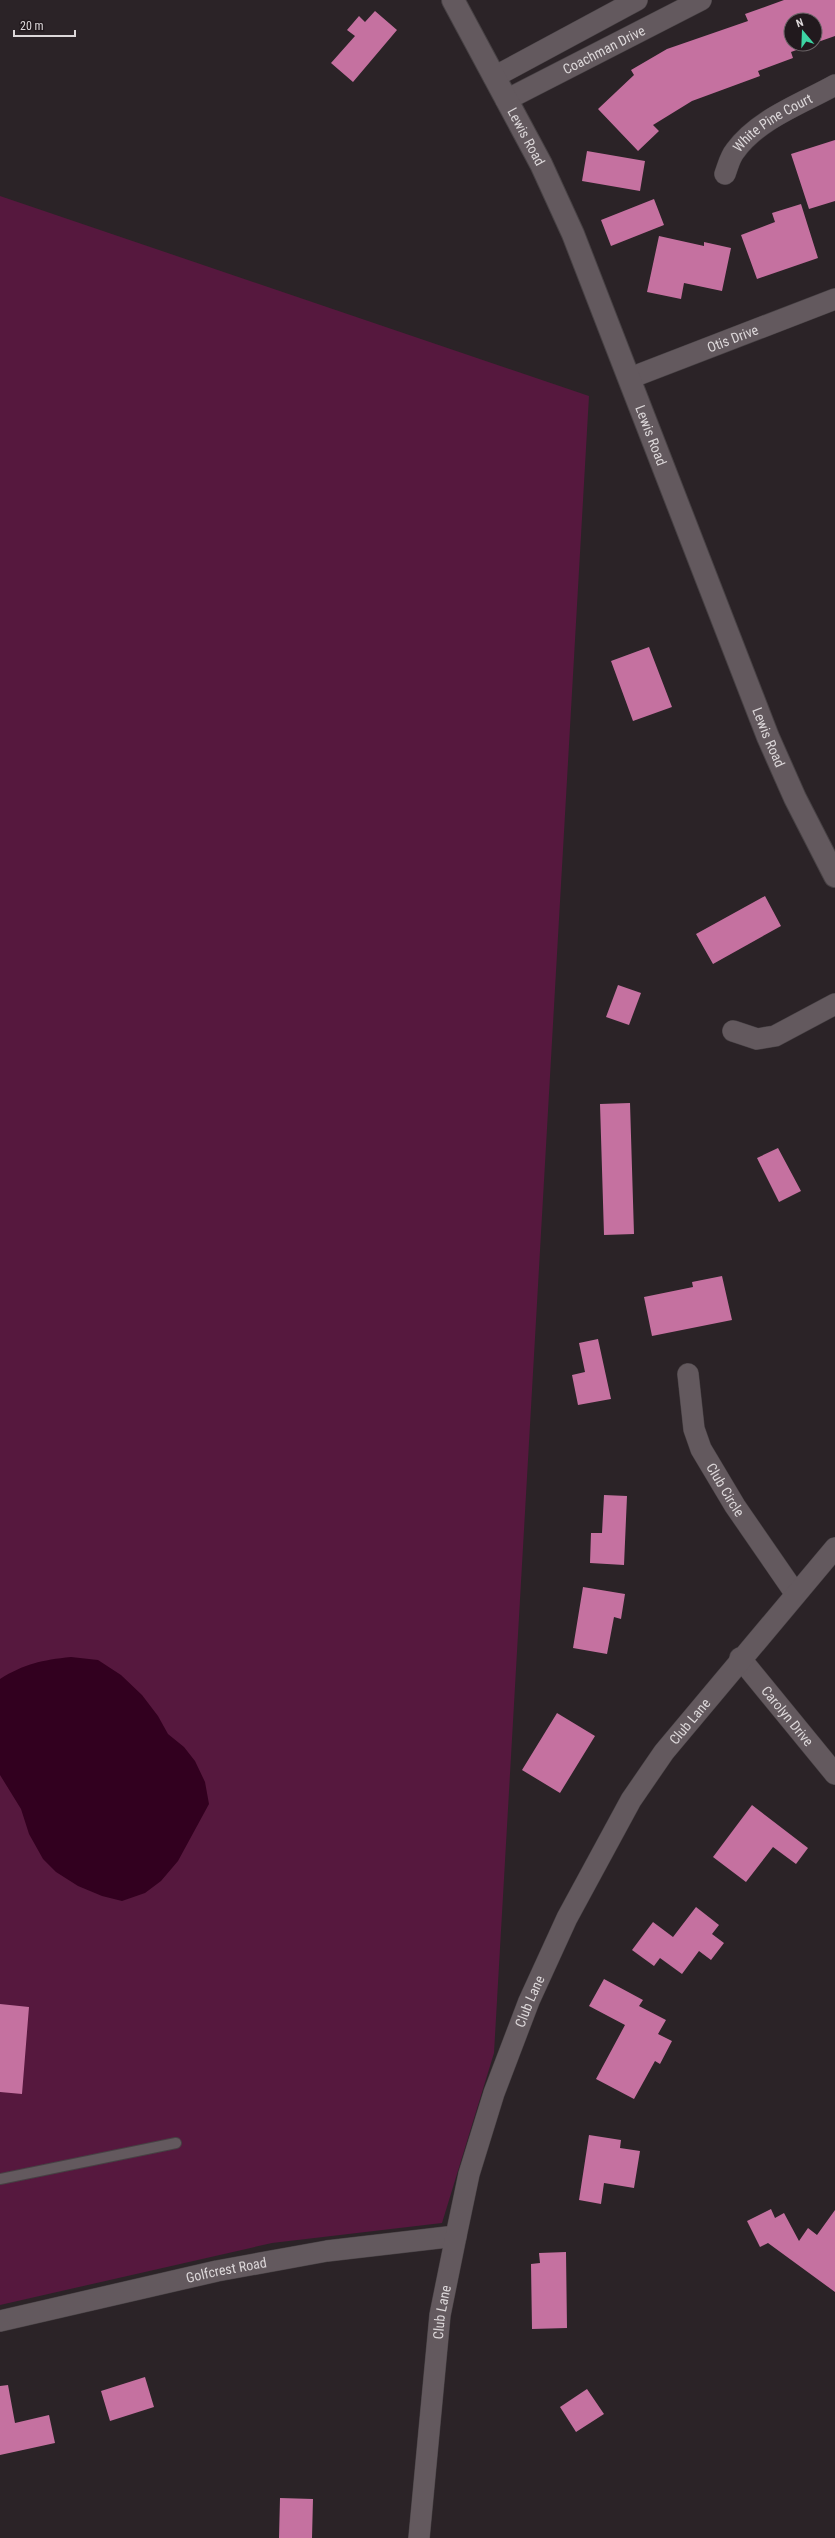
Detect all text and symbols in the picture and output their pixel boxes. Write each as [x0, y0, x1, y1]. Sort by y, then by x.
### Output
scale bar [14, 12, 75, 38]
north arrow [783, 12, 823, 52]
text: N [795, 16, 805, 30]
text: 20 m [20, 19, 44, 33]
street label: Coachman Drive [560, 22, 648, 77]
street label: White Pine Court [730, 90, 815, 155]
street label: Lewis Road [504, 105, 548, 168]
street label: Otis Drive [705, 321, 761, 356]
street label: Lewis Road [632, 403, 670, 468]
street label: Lewis Road [749, 705, 788, 770]
street label: Club Circle [703, 1460, 748, 1520]
street label: Carolyn Drive [758, 1683, 817, 1750]
street label: Club Lane [666, 1695, 714, 1747]
street label: Club Lane [512, 1972, 548, 2030]
street label: Golfcrest Road [184, 2254, 268, 2286]
street label: Club Lane [430, 2283, 454, 2340]

